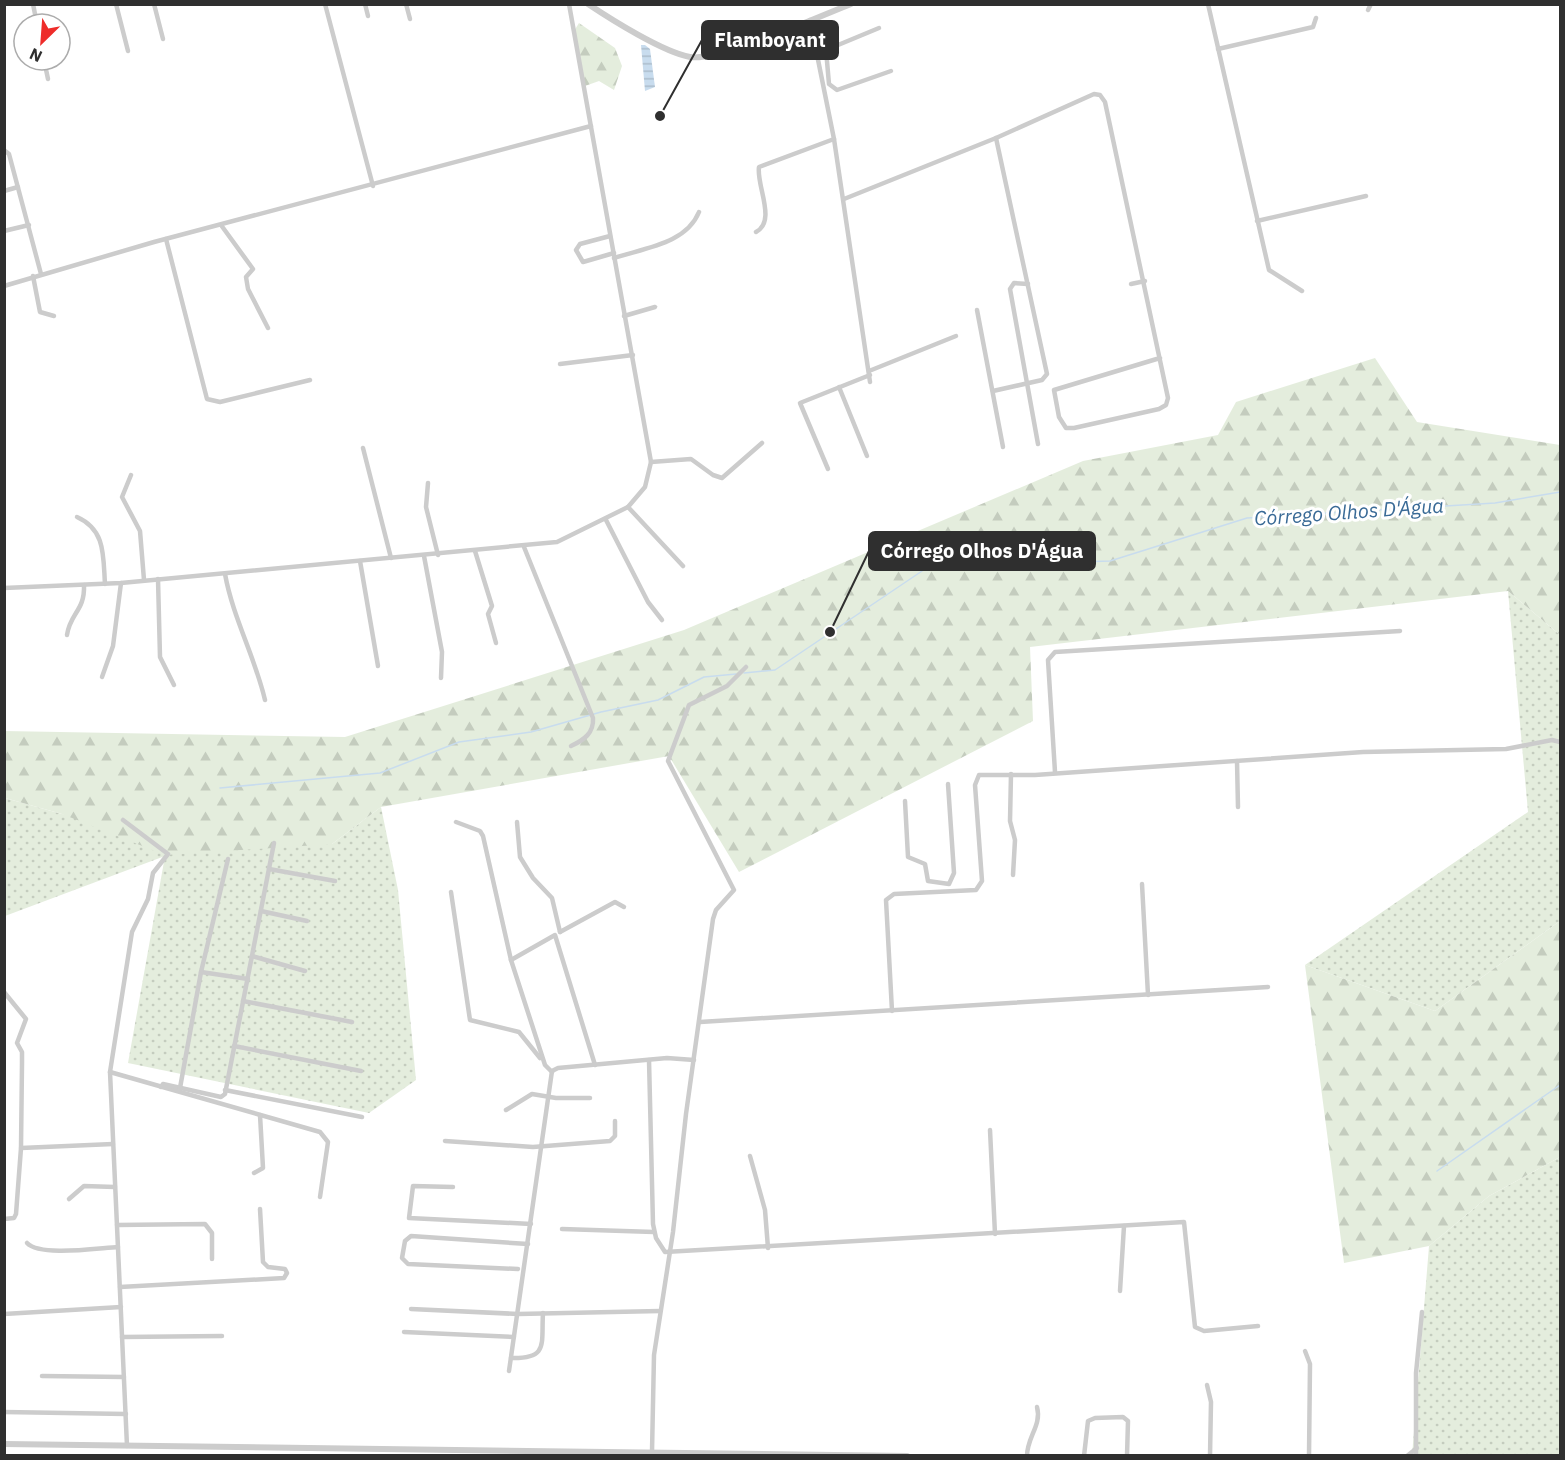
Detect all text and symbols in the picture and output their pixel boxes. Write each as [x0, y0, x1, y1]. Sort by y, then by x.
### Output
north arrow [12, 12, 72, 72]
callout: Flamboyant [702, 21, 838, 59]
text: Flamboyant [714, 26, 826, 53]
text: N [26, 44, 45, 67]
water label: Córrego Olhos D'Água [1253, 491, 1445, 532]
callout: Córrego Olhos D'Água [869, 532, 1095, 570]
text: Córrego Olhos D'Água [881, 537, 1083, 564]

